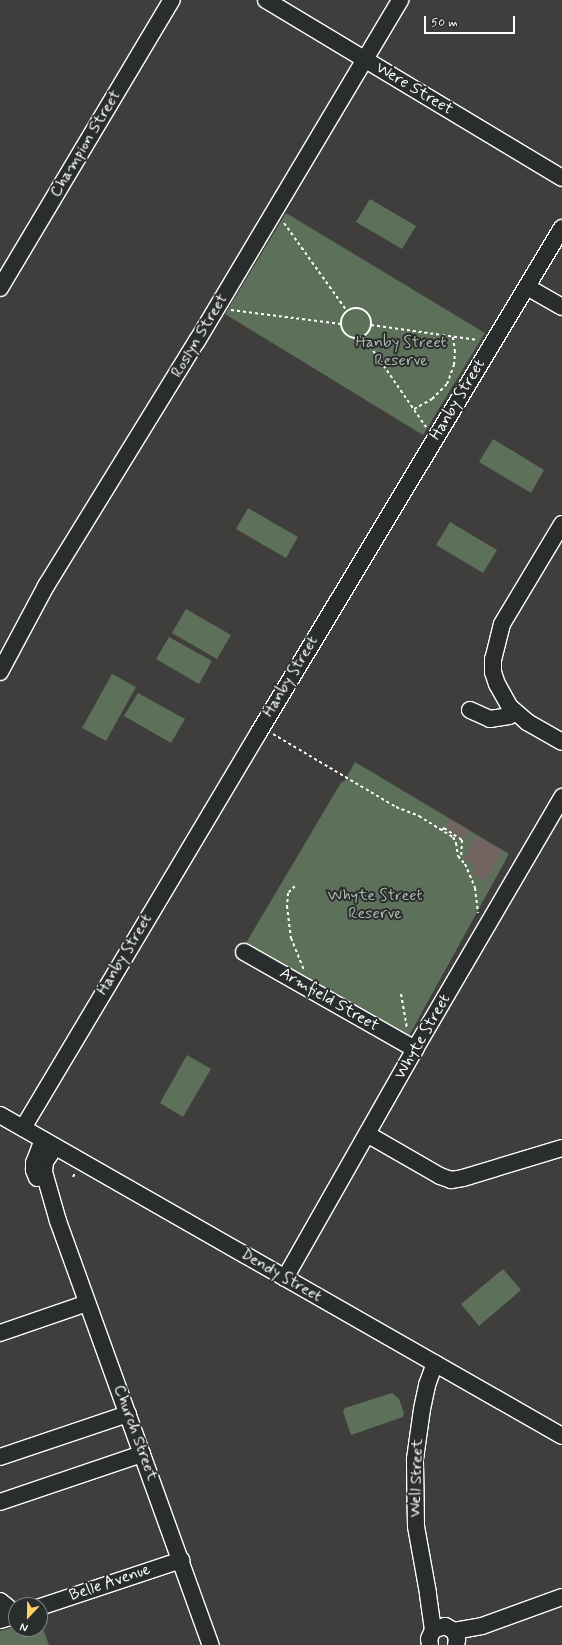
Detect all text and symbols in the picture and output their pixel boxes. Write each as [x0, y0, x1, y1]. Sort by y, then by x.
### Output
scale bar [426, 8, 517, 34]
text: 50 m [431, 15, 458, 31]
street label: Were Street [372, 59, 456, 119]
street label: Champion Street [47, 87, 125, 201]
street label: Roslyn Street [168, 291, 232, 381]
park label: Hanby Street Reserve [354, 333, 448, 371]
street label: Hanby Street [426, 355, 490, 445]
street label: Hanby Street [259, 632, 323, 722]
park label: Whyte Street Reserve [326, 886, 424, 924]
street label: Hanby Street [93, 910, 157, 1000]
street label: Armfield Street [276, 964, 382, 1036]
street label: Whyte Street [390, 990, 456, 1084]
street label: Dendy Street [236, 1244, 326, 1308]
street label: Church Street [109, 1382, 161, 1484]
street label: Well Street [406, 1438, 428, 1518]
street label: Belle Avenue [66, 1560, 154, 1606]
north arrow [8, 1597, 48, 1637]
text: N [18, 1619, 30, 1635]

